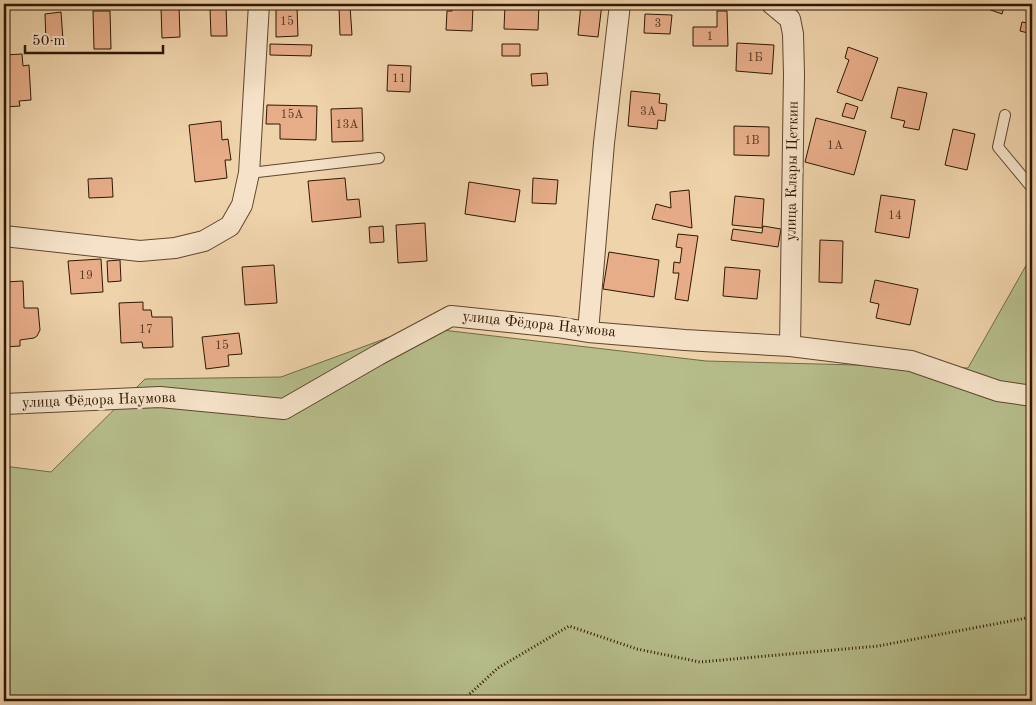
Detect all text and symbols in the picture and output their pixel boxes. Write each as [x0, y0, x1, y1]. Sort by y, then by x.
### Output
house number: 15 [280, 15, 294, 28]
house number: 3 [655, 18, 661, 30]
scale bar [25, 22, 162, 54]
house number: 1 [707, 31, 713, 43]
text: 50 m [32, 34, 66, 49]
house number: 1Б [747, 52, 763, 64]
house number: 11 [392, 73, 406, 85]
street label: улица Клары Цеткин [784, 101, 802, 241]
house number: 3А [640, 106, 656, 118]
house number: 15А [280, 108, 304, 121]
house number: 13А [335, 119, 359, 131]
house number: 1В [744, 135, 760, 147]
house number: 1А [827, 140, 843, 152]
house number: 14 [888, 210, 902, 222]
house number: 19 [79, 270, 93, 282]
street label: улица Фёдора Наумова [462, 309, 617, 341]
house number: 17 [139, 324, 153, 336]
house number: 15 [215, 339, 229, 352]
street label: улица Фёдора Наумова [22, 391, 177, 411]

